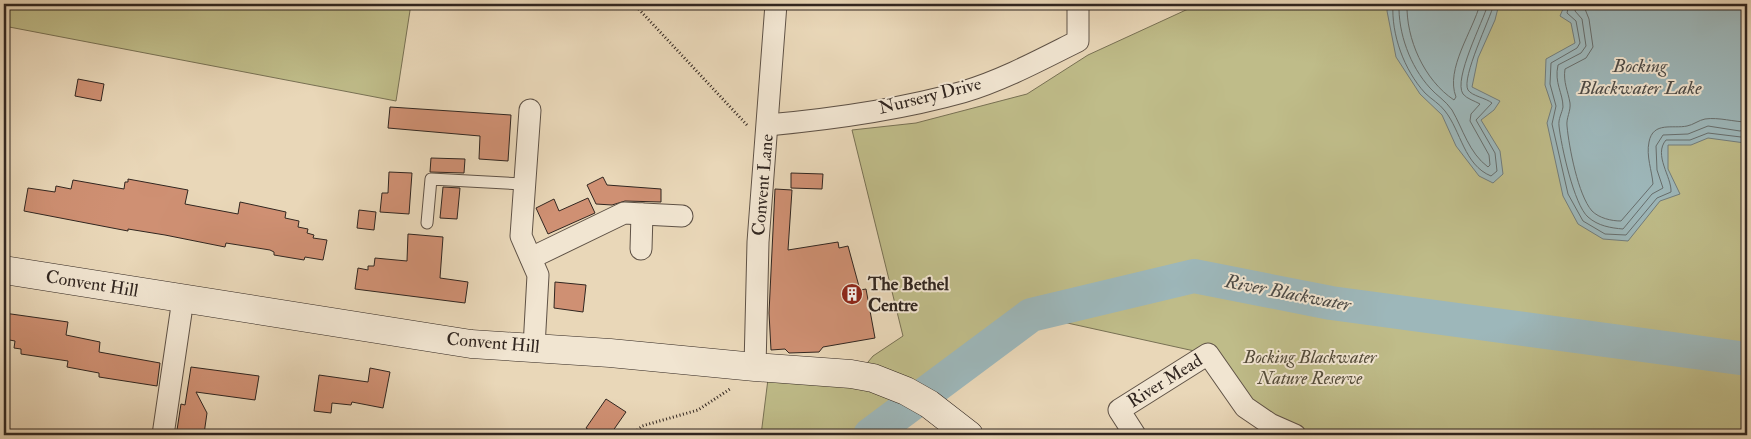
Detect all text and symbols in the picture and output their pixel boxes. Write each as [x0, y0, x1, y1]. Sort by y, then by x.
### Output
water label: Bocking Blackwater Lake [1577, 54, 1702, 100]
street label: Nursery Drive [876, 72, 984, 120]
street label: Convent Lane [747, 133, 779, 237]
street label: Convent Hill [44, 265, 140, 303]
water label: River Blackwater [1222, 269, 1354, 317]
place label: The Bethel Centre [867, 273, 949, 317]
building icon: The Bethel Centre [840, 282, 864, 306]
street label: Convent Hill [445, 327, 541, 359]
park label: Bocking Blackwater Nature Reserve [1242, 346, 1378, 390]
street label: River Mead [1123, 349, 1207, 413]

